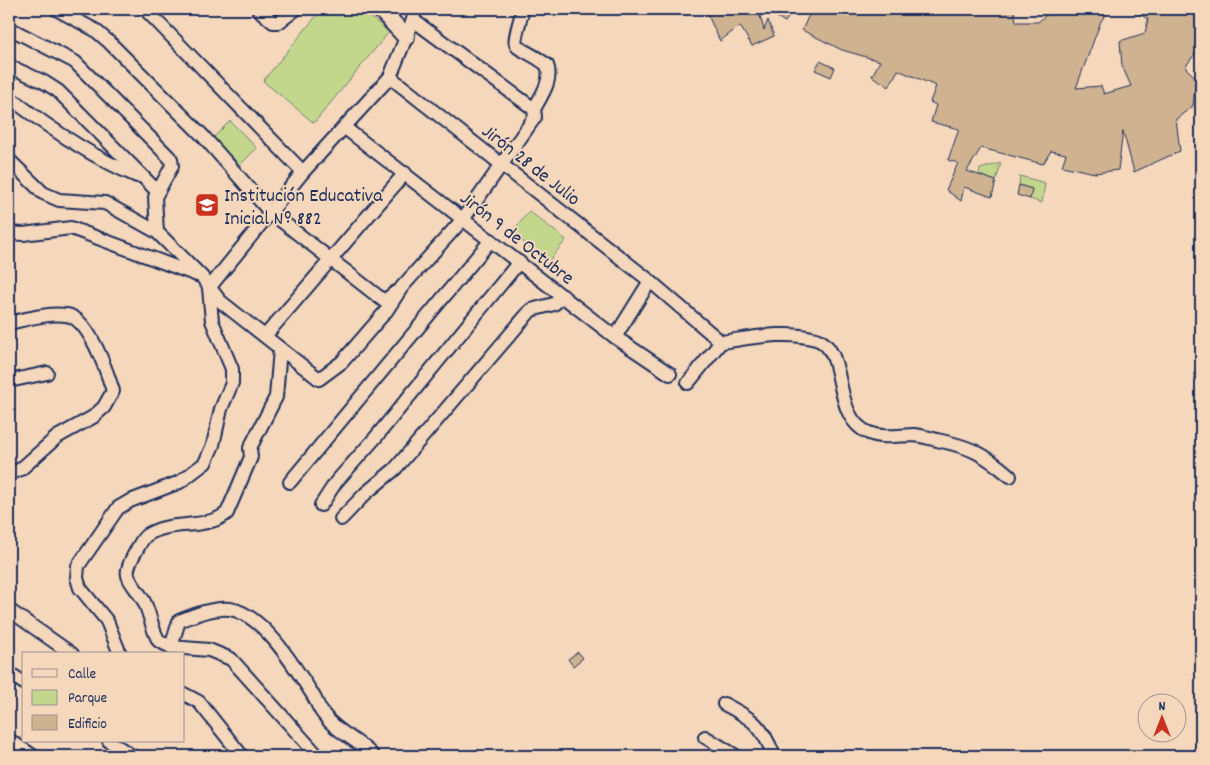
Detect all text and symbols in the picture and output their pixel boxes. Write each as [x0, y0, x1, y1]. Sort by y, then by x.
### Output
street label: Jirón 28 de Julio [475, 119, 585, 214]
place label: Institución Educativa Inicial Nº 882 [224, 183, 383, 234]
street label: Jirón 9 de Octubre [453, 186, 579, 293]
school or university icon: Institución Educativa Inicial Nº 882 [194, 192, 220, 218]
legend [22, 652, 185, 742]
text: Calle [68, 664, 97, 686]
text: Parque [68, 688, 108, 710]
north arrow [1138, 692, 1188, 742]
text: N [1159, 697, 1166, 717]
text: Edificio [68, 714, 107, 736]

